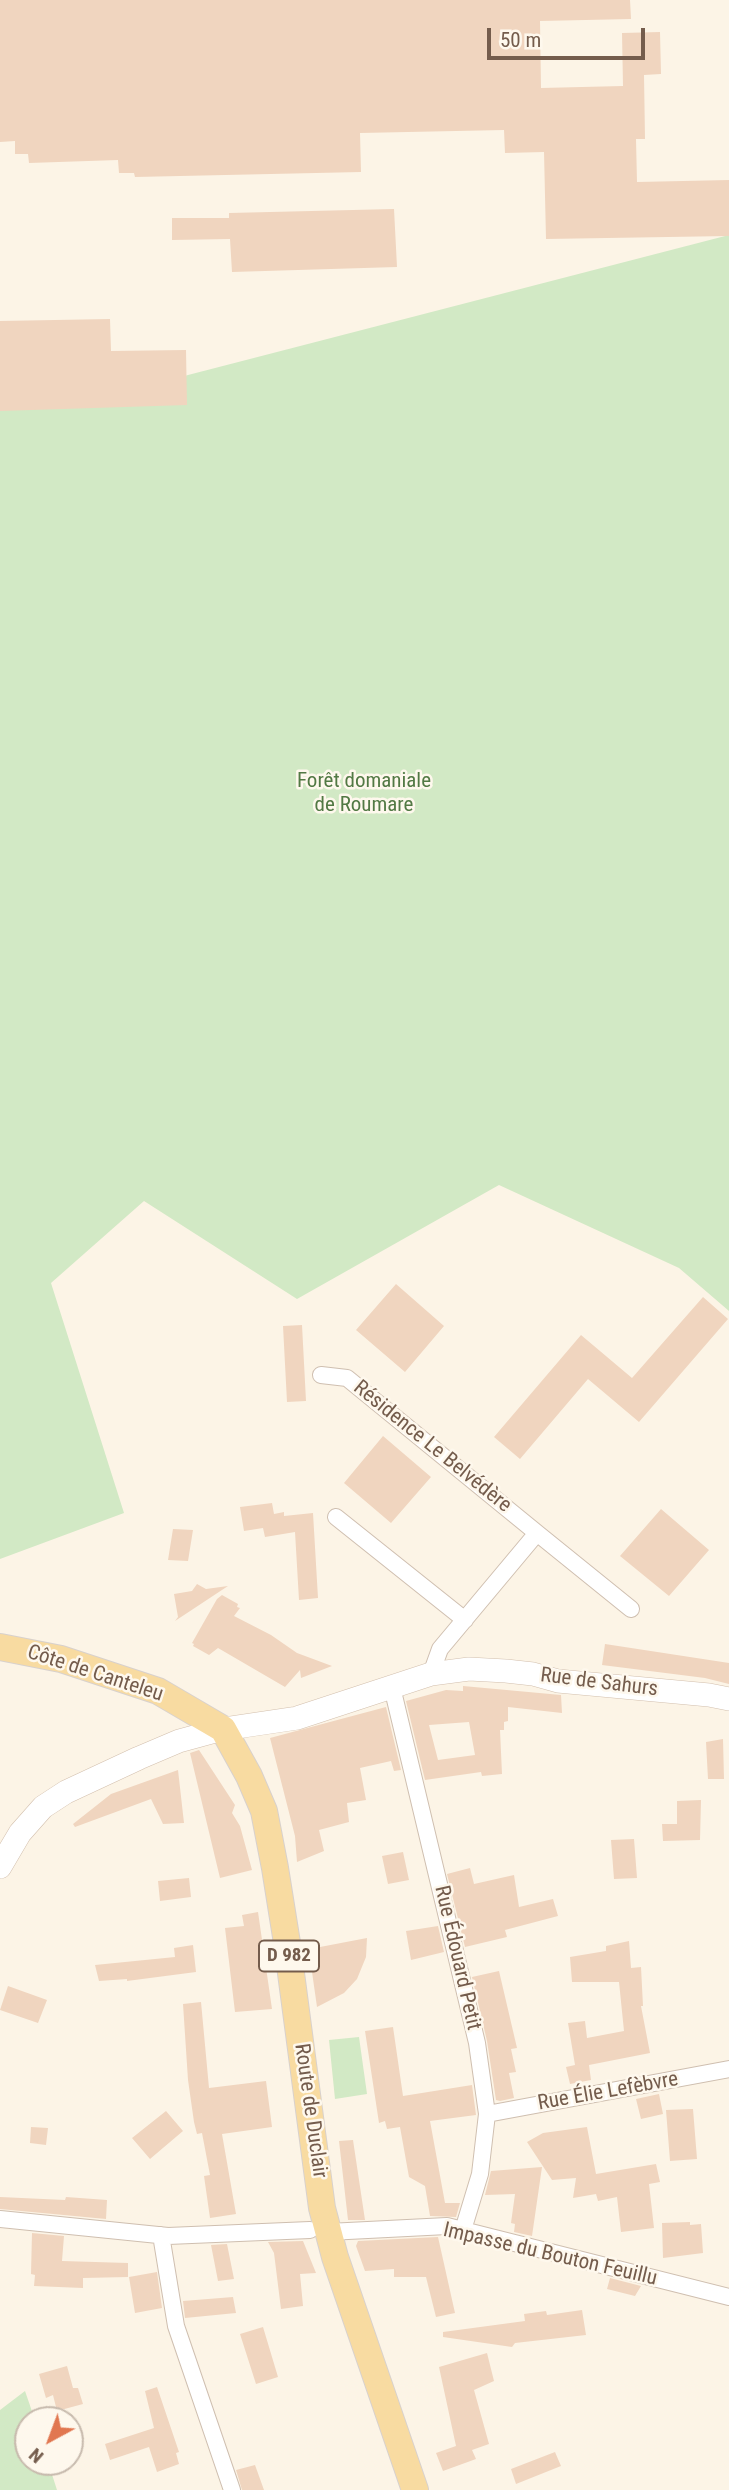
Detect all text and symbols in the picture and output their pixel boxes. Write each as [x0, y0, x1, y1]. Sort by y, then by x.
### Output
scale bar [491, 14, 648, 58]
text: 50 m [500, 28, 541, 52]
park label: Forêt domaniale de Roumare [297, 769, 431, 819]
street label: Résidence Le Belvédère [348, 1376, 516, 1518]
street label: Côte de Canteleu [24, 1640, 166, 1708]
street label: Rue de Sahurs [539, 1663, 659, 1703]
street label: Rue Édouard Petit [428, 1883, 486, 2033]
road number: D 982 [259, 1940, 319, 1972]
street label: Route de Duclair [288, 2042, 332, 2180]
street label: Rue Élie Lefèbvre [536, 2067, 680, 2117]
street label: Impasse du Bouton Feuillu [441, 2218, 659, 2292]
north arrow [14, 2406, 84, 2476]
text: N [24, 2443, 48, 2468]

